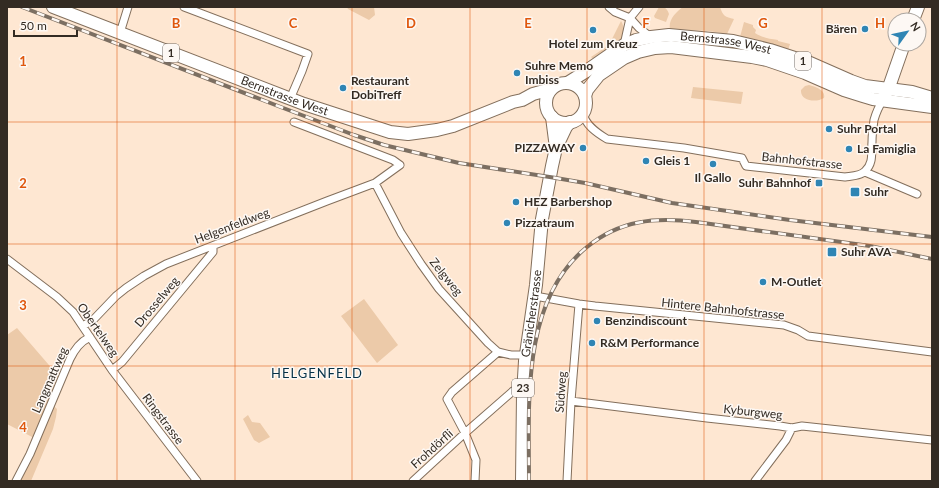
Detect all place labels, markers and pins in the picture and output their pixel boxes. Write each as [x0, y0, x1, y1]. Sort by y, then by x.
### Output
place label: Bären [826, 21, 857, 36]
marker: Bären [860, 24, 870, 34]
marker: Hotel zum Kreuz [588, 25, 598, 35]
place label: Hotel zum Kreuz [548, 36, 638, 51]
place label: Suhre Memo Imbiss [525, 58, 593, 87]
marker: Suhre Memo Imbiss [512, 68, 522, 78]
place label: Restaurant DobiTreff [351, 73, 409, 102]
marker: Restaurant DobiTreff [338, 83, 348, 93]
place label: Suhr Portal [837, 121, 896, 136]
marker: Suhr Portal [824, 124, 834, 134]
place label: PIZZAWAY [514, 140, 575, 155]
place label: La Famiglia [857, 141, 916, 156]
marker: PIZZAWAY [578, 143, 588, 153]
marker: La Famiglia [844, 144, 854, 154]
place label: Gleis 1 [654, 153, 690, 168]
marker: Gleis 1 [641, 156, 651, 166]
marker: Il Gallo [708, 159, 718, 169]
place label: Il Gallo [694, 170, 732, 185]
place label: Suhr Bahnhof [739, 175, 812, 190]
marker: Suhr Bahnhof [814, 178, 824, 188]
place label: Suhr [864, 184, 889, 199]
marker: Suhr [849, 186, 861, 198]
place label: HEZ Barbershop [524, 194, 612, 209]
marker: HEZ Barbershop [511, 197, 521, 207]
place label: Pizzatraum [515, 215, 574, 230]
marker: Pizzatraum [502, 218, 512, 228]
place label: Suhr AVA [841, 244, 892, 259]
marker: Suhr AVA [826, 246, 838, 258]
place label: M-Outlet [771, 274, 822, 289]
marker: M-Outlet [758, 277, 768, 287]
place label: Benzindiscount [605, 313, 687, 328]
marker: Benzindiscount [592, 316, 602, 326]
place label: R&M Performance [600, 335, 700, 350]
marker: R&M Performance [587, 338, 597, 348]

